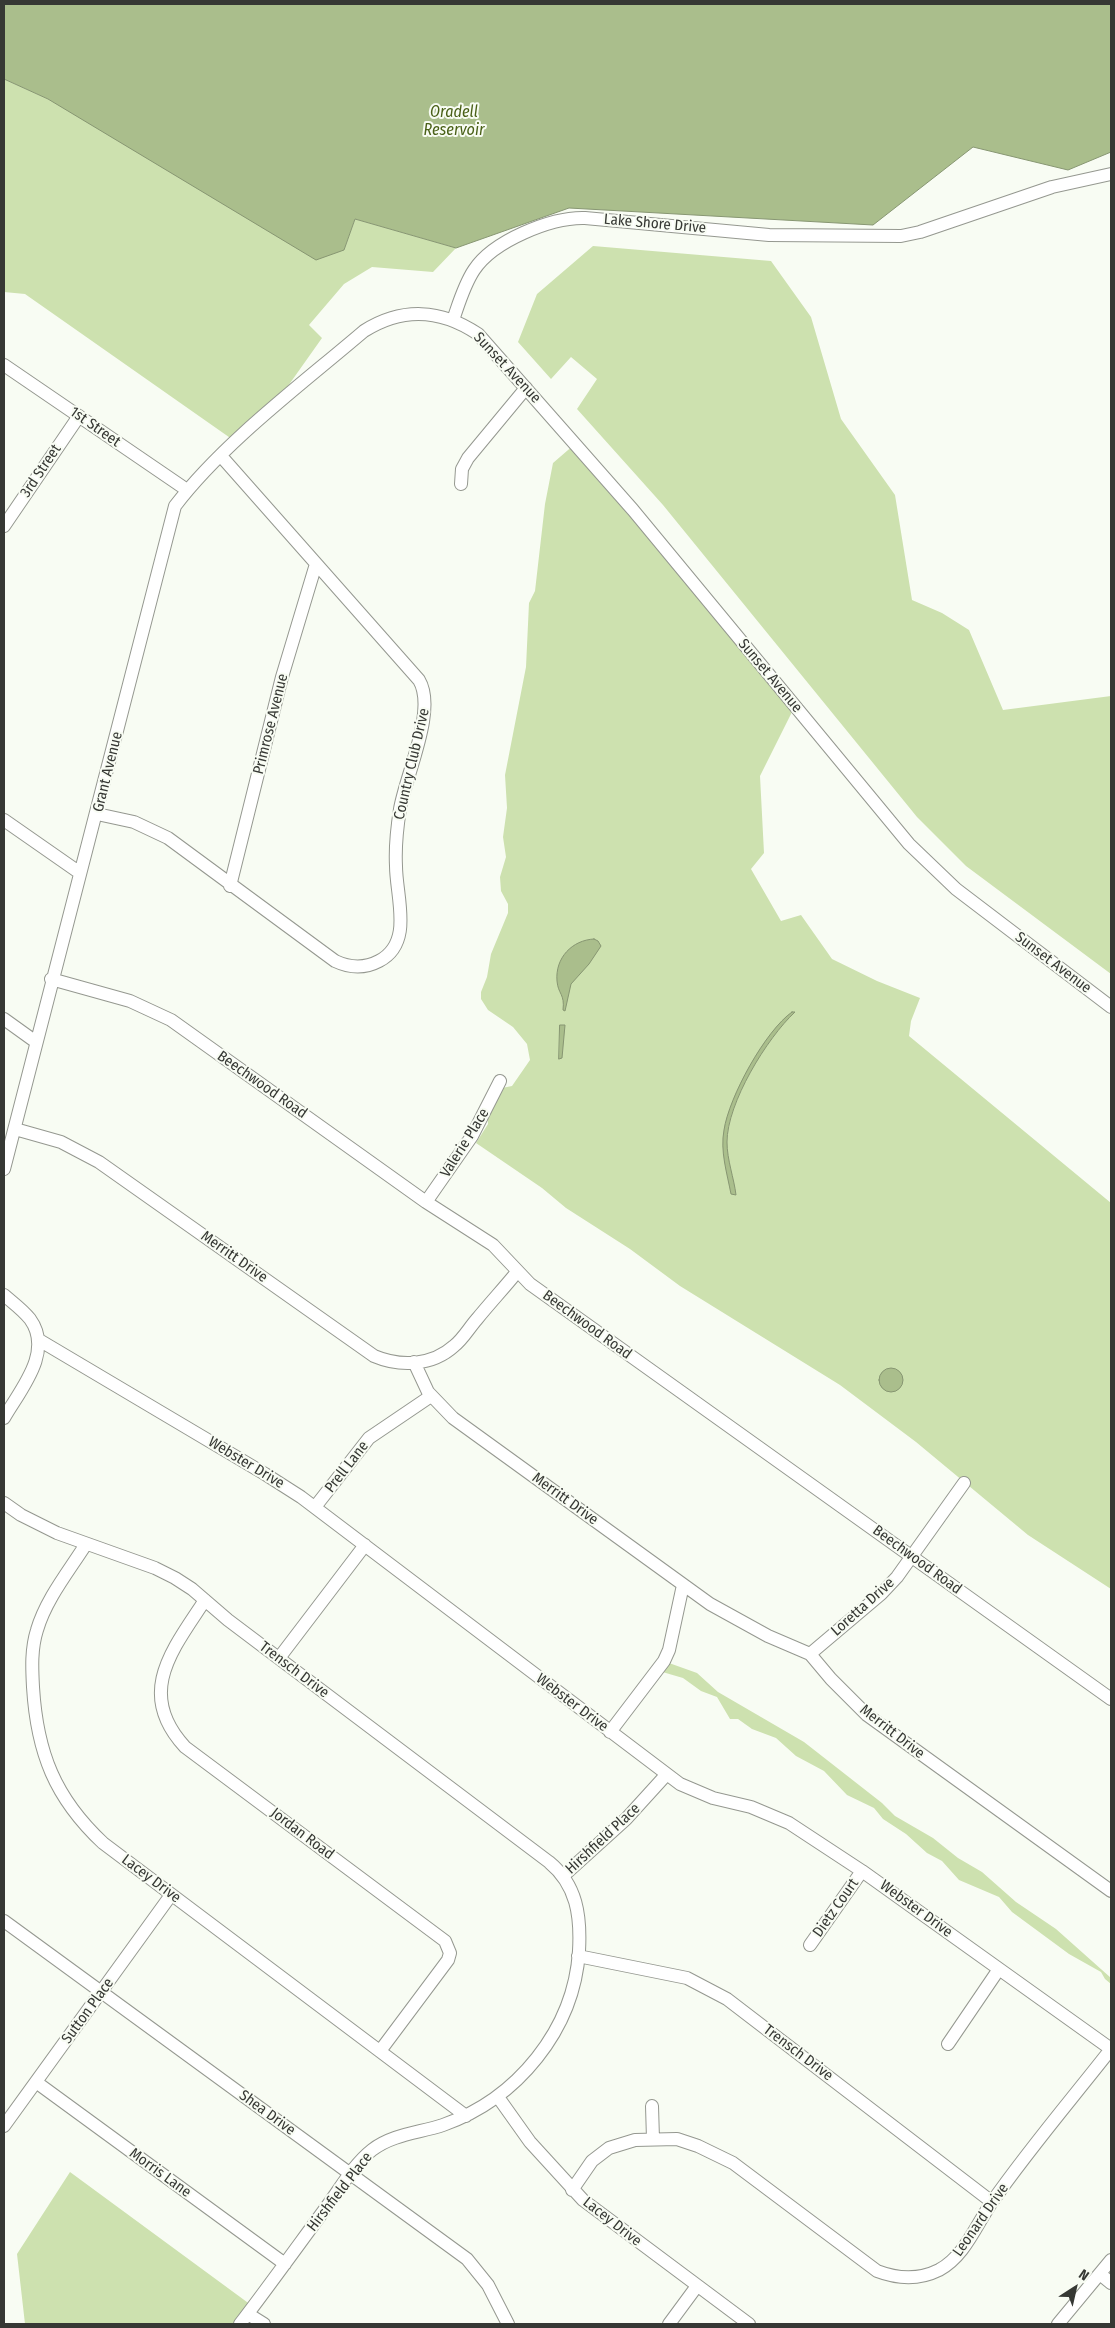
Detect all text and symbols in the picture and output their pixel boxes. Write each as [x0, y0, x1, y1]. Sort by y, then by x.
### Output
water label: Oradell Reservoir [424, 103, 484, 141]
street label: Lake Shore Drive [603, 211, 707, 237]
street label: Sunset Avenue [470, 329, 544, 407]
street label: 1st Street [66, 403, 124, 451]
street label: 3rd Street [17, 441, 65, 501]
street label: Sunset Avenue [734, 636, 806, 716]
street label: Primrose Avenue [250, 672, 292, 776]
street label: Country Club Drive [390, 707, 434, 821]
street label: Grant Avenue [89, 730, 127, 814]
street label: Sunset Avenue [1011, 929, 1095, 997]
street label: Beechwood Road [214, 1047, 310, 1123]
street label: Valerie Place [437, 1105, 493, 1181]
street label: Merritt Drive [197, 1227, 271, 1287]
street label: Beechwood Road [539, 1287, 635, 1363]
street label: Webster Drive [205, 1433, 287, 1493]
street label: Prell Lane [321, 1438, 373, 1496]
street label: Merritt Drive [528, 1469, 602, 1529]
street label: Beechwood Road [869, 1522, 965, 1598]
street label: Loretta Drive [828, 1574, 898, 1640]
street label: Trensch Drive [256, 1638, 332, 1702]
street label: Webster Drive [532, 1670, 612, 1736]
street label: Merritt Drive [856, 1701, 928, 1763]
street label: Hirshfield Place [562, 1800, 644, 1878]
street label: Jordan Road [267, 1804, 337, 1864]
street label: Lacey Drive [118, 1851, 184, 1907]
street label: Dietz Court [809, 1875, 863, 1941]
street label: Webster Drive [876, 1877, 956, 1941]
street label: Sutton Place [58, 1975, 118, 2047]
street label: Trensch Drive [760, 2021, 836, 2085]
street label: Shea Drive [235, 2087, 299, 2139]
street label: Morris Lane [126, 2145, 194, 2201]
street label: Hirshfield Place [304, 2149, 376, 2235]
street label: Leonard Drive [949, 2180, 1013, 2260]
street label: Lacey Drive [579, 2194, 645, 2250]
north arrow [1050, 2263, 1100, 2313]
text: N [1076, 2266, 1092, 2285]

